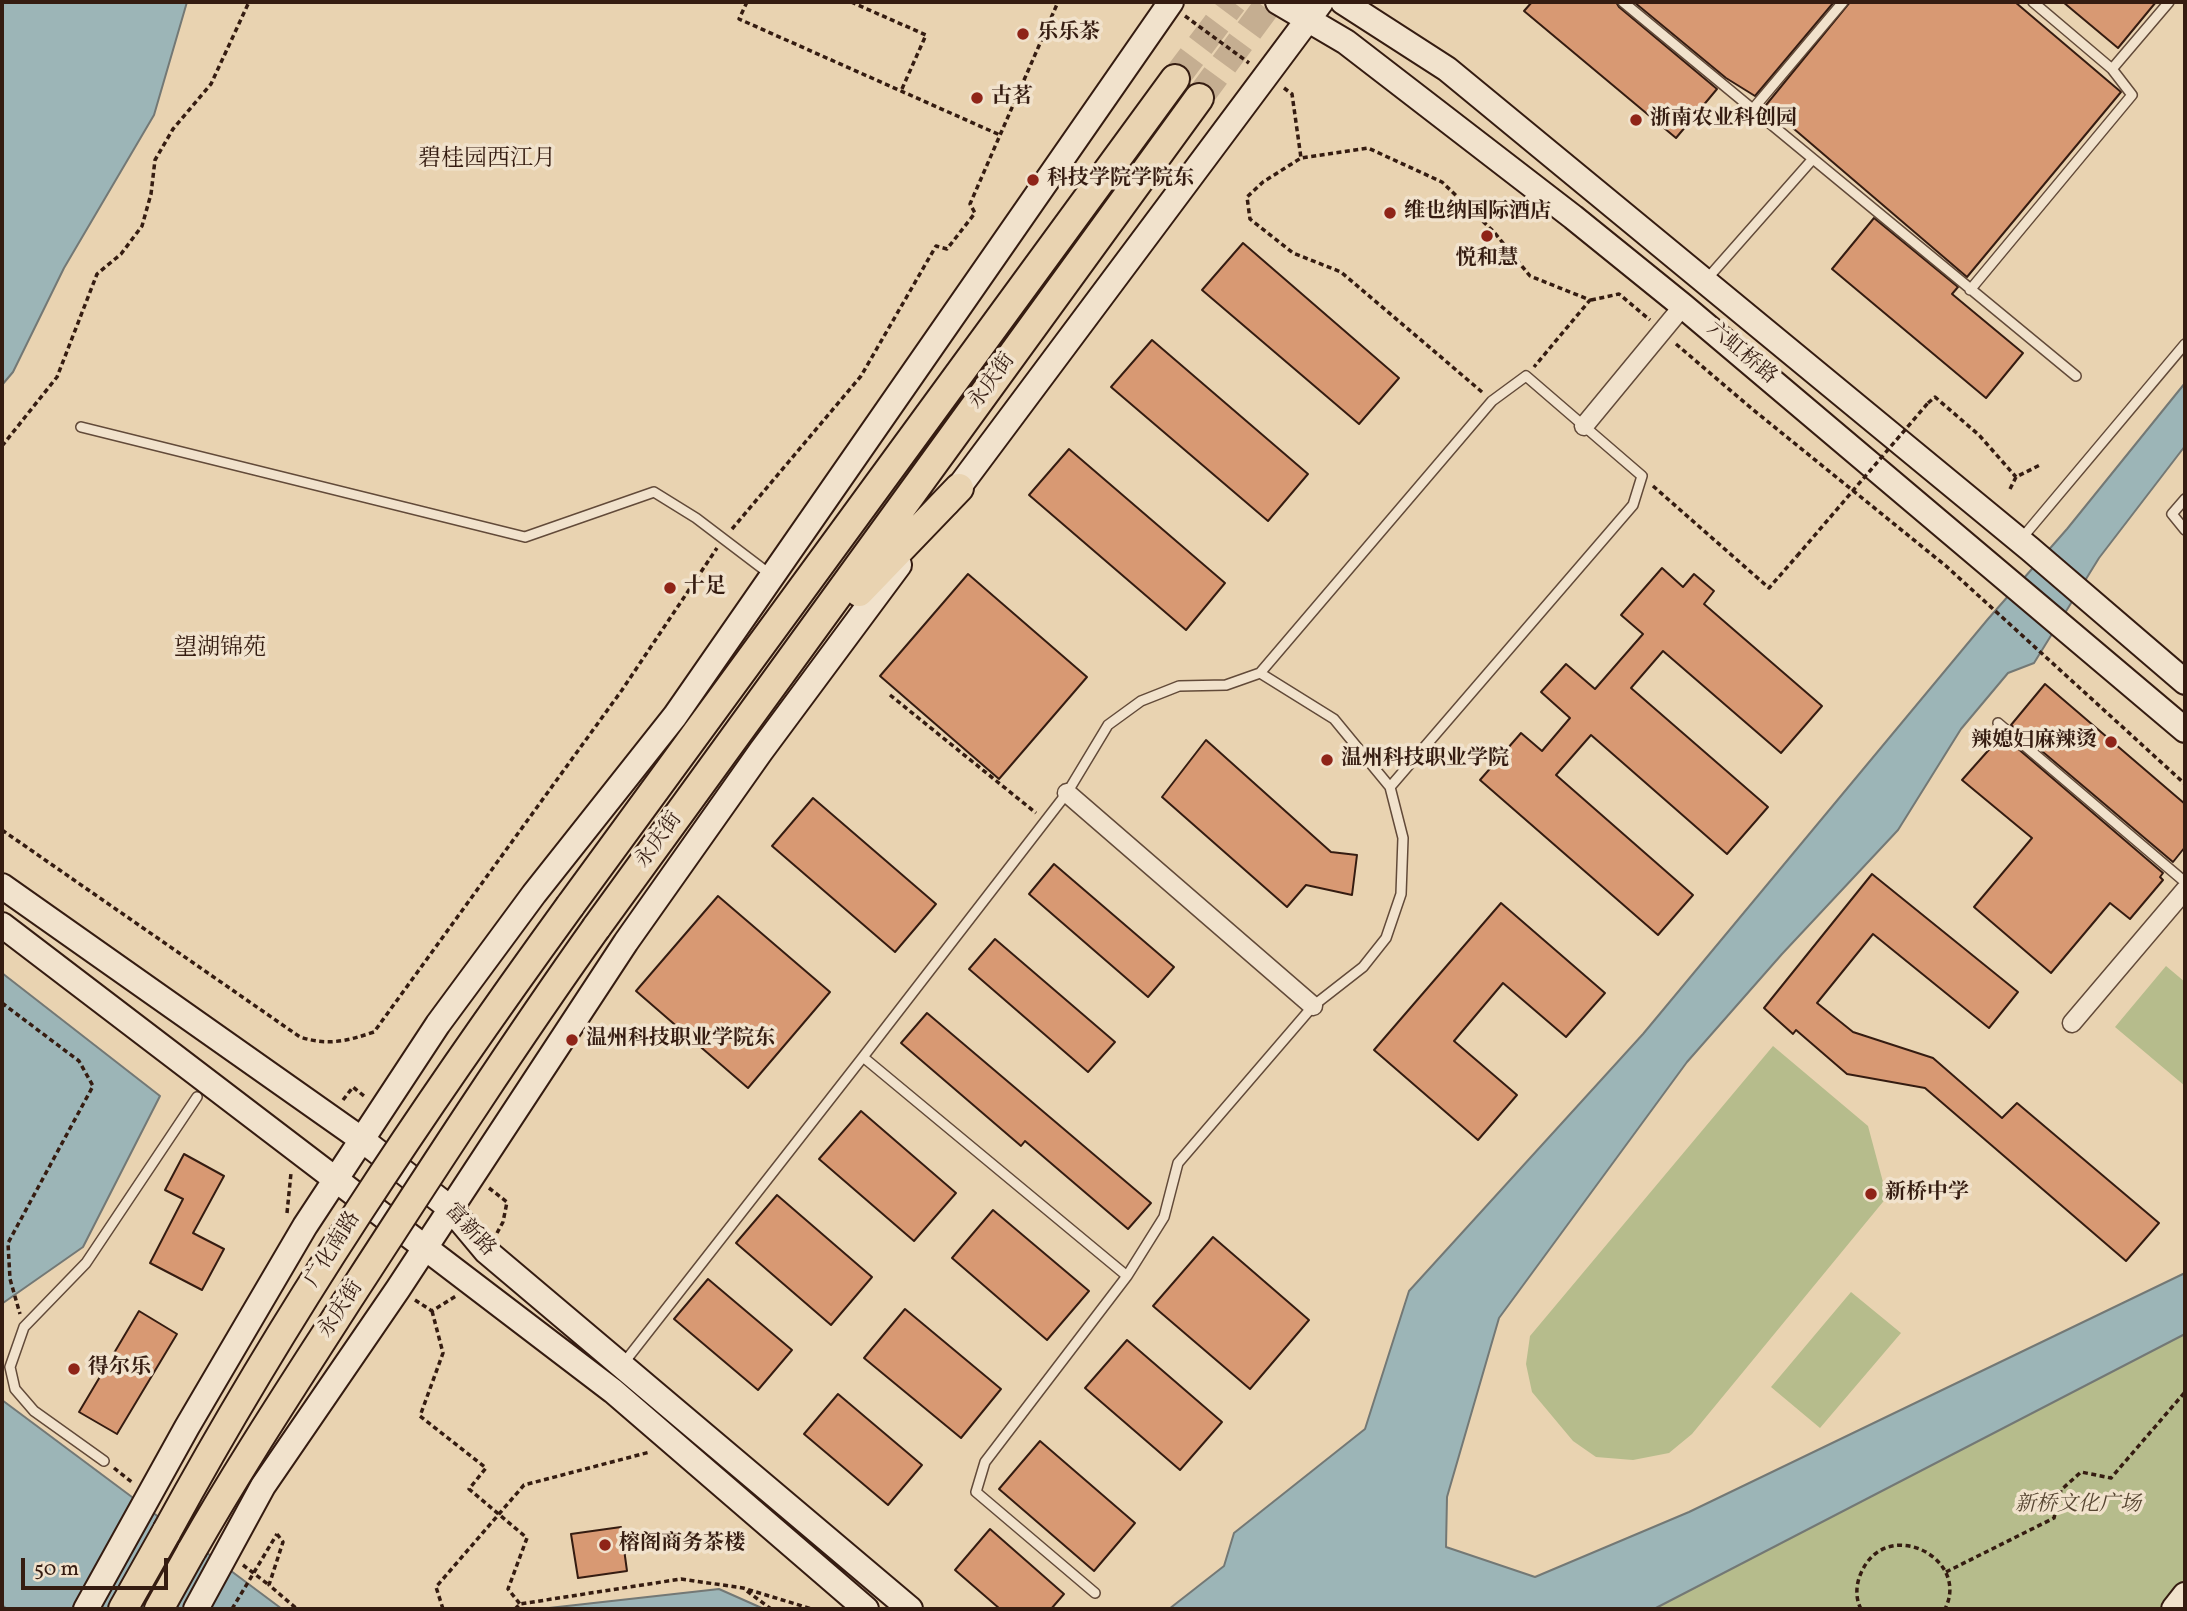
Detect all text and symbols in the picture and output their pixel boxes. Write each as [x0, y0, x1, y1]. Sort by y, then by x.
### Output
place label: 乐乐茶 [1037, 21, 1100, 47]
marker: 乐乐茶 [1015, 26, 1031, 42]
place label: 古茗 [991, 85, 1033, 111]
marker: 古茗 [969, 90, 985, 106]
place label: 浙南农业科创园 [1650, 107, 1797, 133]
marker: 浙南农业科创园 [1628, 112, 1644, 128]
district label: 碧桂园西江月 [418, 147, 556, 175]
place label: 科技学院学院东 [1047, 167, 1194, 193]
marker: 科技学院学院东 [1025, 172, 1041, 188]
place label: 维也纳国际酒店 [1404, 200, 1551, 226]
marker: 维也纳国际酒店 [1382, 205, 1398, 221]
marker: 悦和慧 [1479, 228, 1495, 244]
place label: 悦和慧 [1456, 247, 1518, 273]
street label: 六虹桥路 [1701, 317, 1781, 391]
street label: 永庆街 [964, 349, 1022, 415]
place label: 十足 [684, 575, 726, 601]
marker: 十足 [662, 580, 678, 596]
district label: 望湖锦苑 [174, 636, 266, 664]
place label: 辣媳妇麻辣烫 [1971, 729, 2097, 755]
marker: 辣媳妇麻辣烫 [2103, 734, 2119, 750]
place label: 温州科技职业学院 [1341, 747, 1509, 773]
marker: 温州科技职业学院 [1319, 752, 1335, 768]
street label: 永庆街 [631, 808, 689, 874]
place label: 温州科技职业学院东 [586, 1027, 775, 1053]
marker: 温州科技职业学院东 [564, 1032, 580, 1048]
place label: 新桥中学 [1885, 1181, 1969, 1207]
marker: 新桥中学 [1863, 1186, 1879, 1202]
street label: 富新路 [438, 1199, 500, 1263]
street label: 广化南路 [301, 1208, 367, 1292]
street label: 永庆街 [314, 1277, 370, 1343]
place label: 得尔乐 [88, 1356, 151, 1382]
marker: 得尔乐 [66, 1361, 82, 1377]
park label: 新桥文化广场 [2015, 1493, 2141, 1519]
place label: 榕阁商务茶楼 [619, 1532, 745, 1558]
marker: 榕阁商务茶楼 [597, 1537, 613, 1553]
scale bar [24, 1544, 172, 1588]
text: 50 m [34, 1555, 79, 1584]

